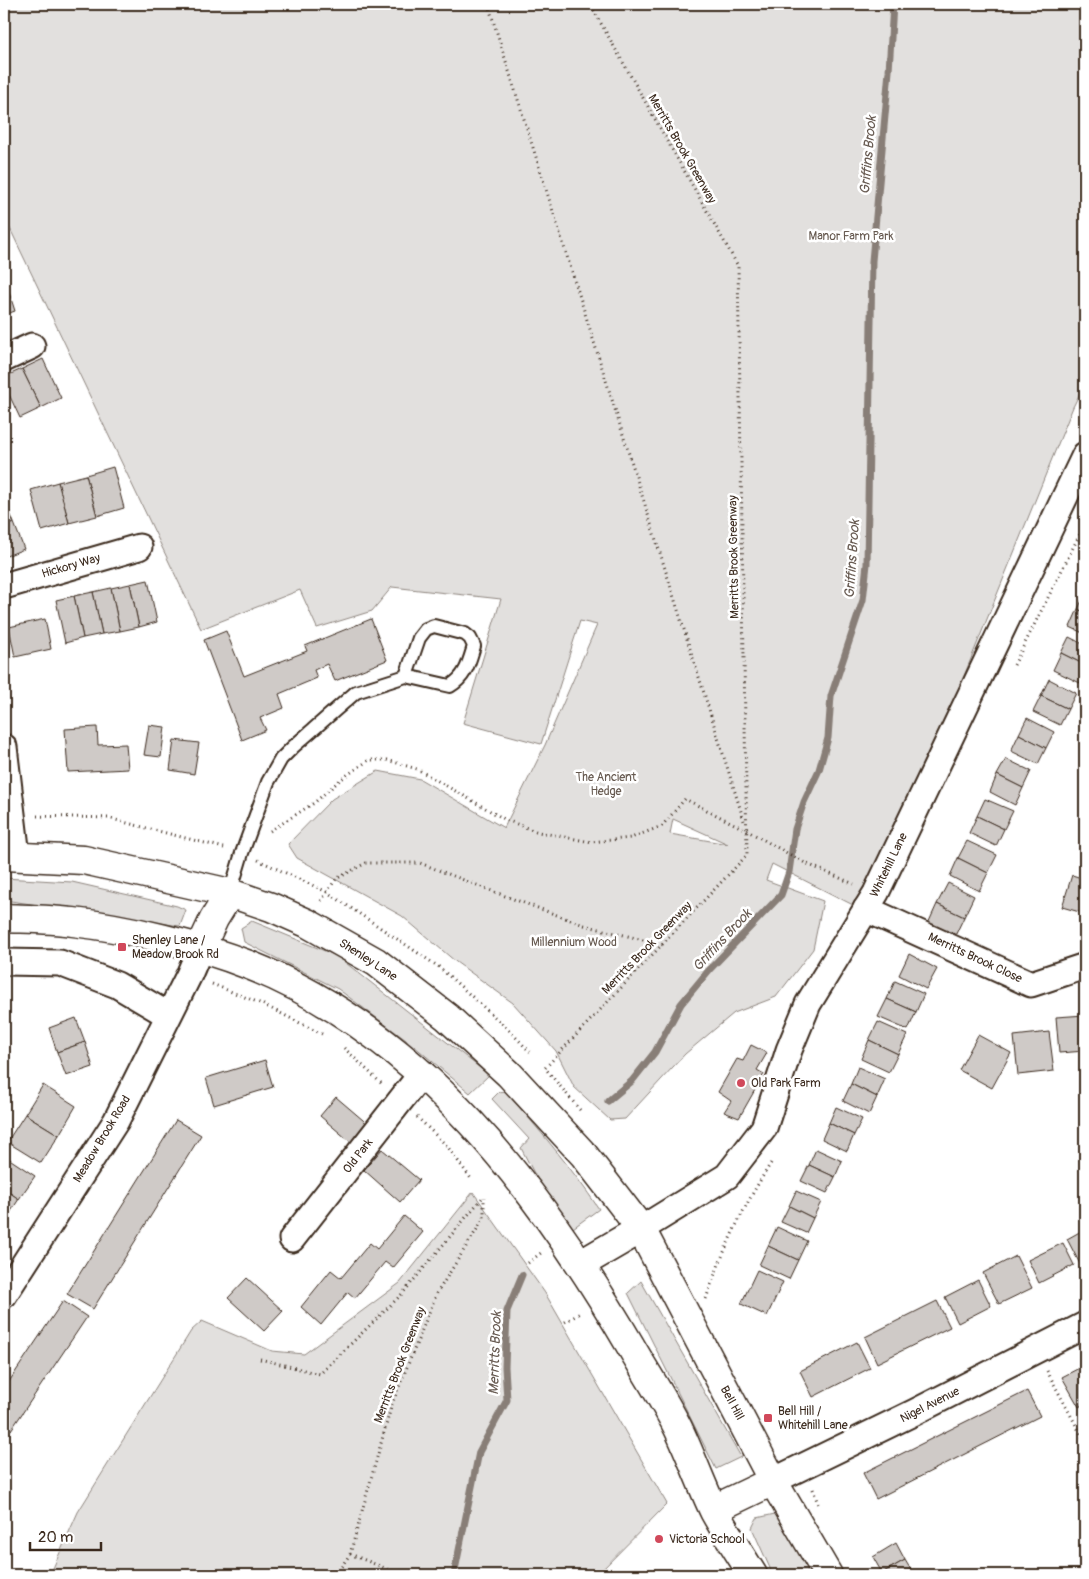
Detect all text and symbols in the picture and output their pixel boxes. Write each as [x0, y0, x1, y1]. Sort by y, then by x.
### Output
street label: Merritts Brook Greenway [645, 92, 719, 206]
water label: Griffins Brook [856, 114, 880, 195]
park label: Manor Farm Park [809, 229, 893, 244]
street label: Merritts Brook Greenway [725, 495, 743, 619]
water label: Griffins Brook [841, 518, 863, 599]
street label: Hickory Way [40, 550, 102, 582]
park label: The Ancient Hedge [576, 770, 637, 799]
street label: Whitehill Lane [867, 830, 911, 900]
street label: Merritts Brook Greenway [599, 898, 695, 998]
water label: Griffins Brook [689, 905, 756, 975]
street label: Merritts Brook Close [926, 930, 1025, 986]
place label: Shenley Lane / Meadow Brook Rd [132, 933, 219, 962]
park label: Millennium Wood [531, 935, 617, 950]
street label: Shenley Lane [336, 936, 400, 984]
marker: Shenley Lane / Meadow Brook Rd [116, 941, 128, 953]
place label: Old Park Farm [751, 1076, 821, 1091]
marker: Old Park Farm [735, 1077, 747, 1089]
street label: Meadow Brook Road [70, 1093, 134, 1185]
street label: Old Park [340, 1136, 376, 1176]
street label: Merritts Brook Greenway [371, 1305, 429, 1425]
water label: Merritts Brook [485, 1310, 505, 1395]
street label: Bell Hill [717, 1383, 747, 1423]
street label: Nigel Avenue [898, 1384, 962, 1426]
place label: Bell Hill / Whitehill Lane [778, 1404, 848, 1433]
marker: Bell Hill / Whitehill Lane [762, 1412, 774, 1424]
scale bar [30, 1519, 101, 1551]
text: 20 m [38, 1528, 73, 1547]
place label: Victoria School [669, 1532, 745, 1547]
marker: Victoria School [653, 1533, 665, 1545]

